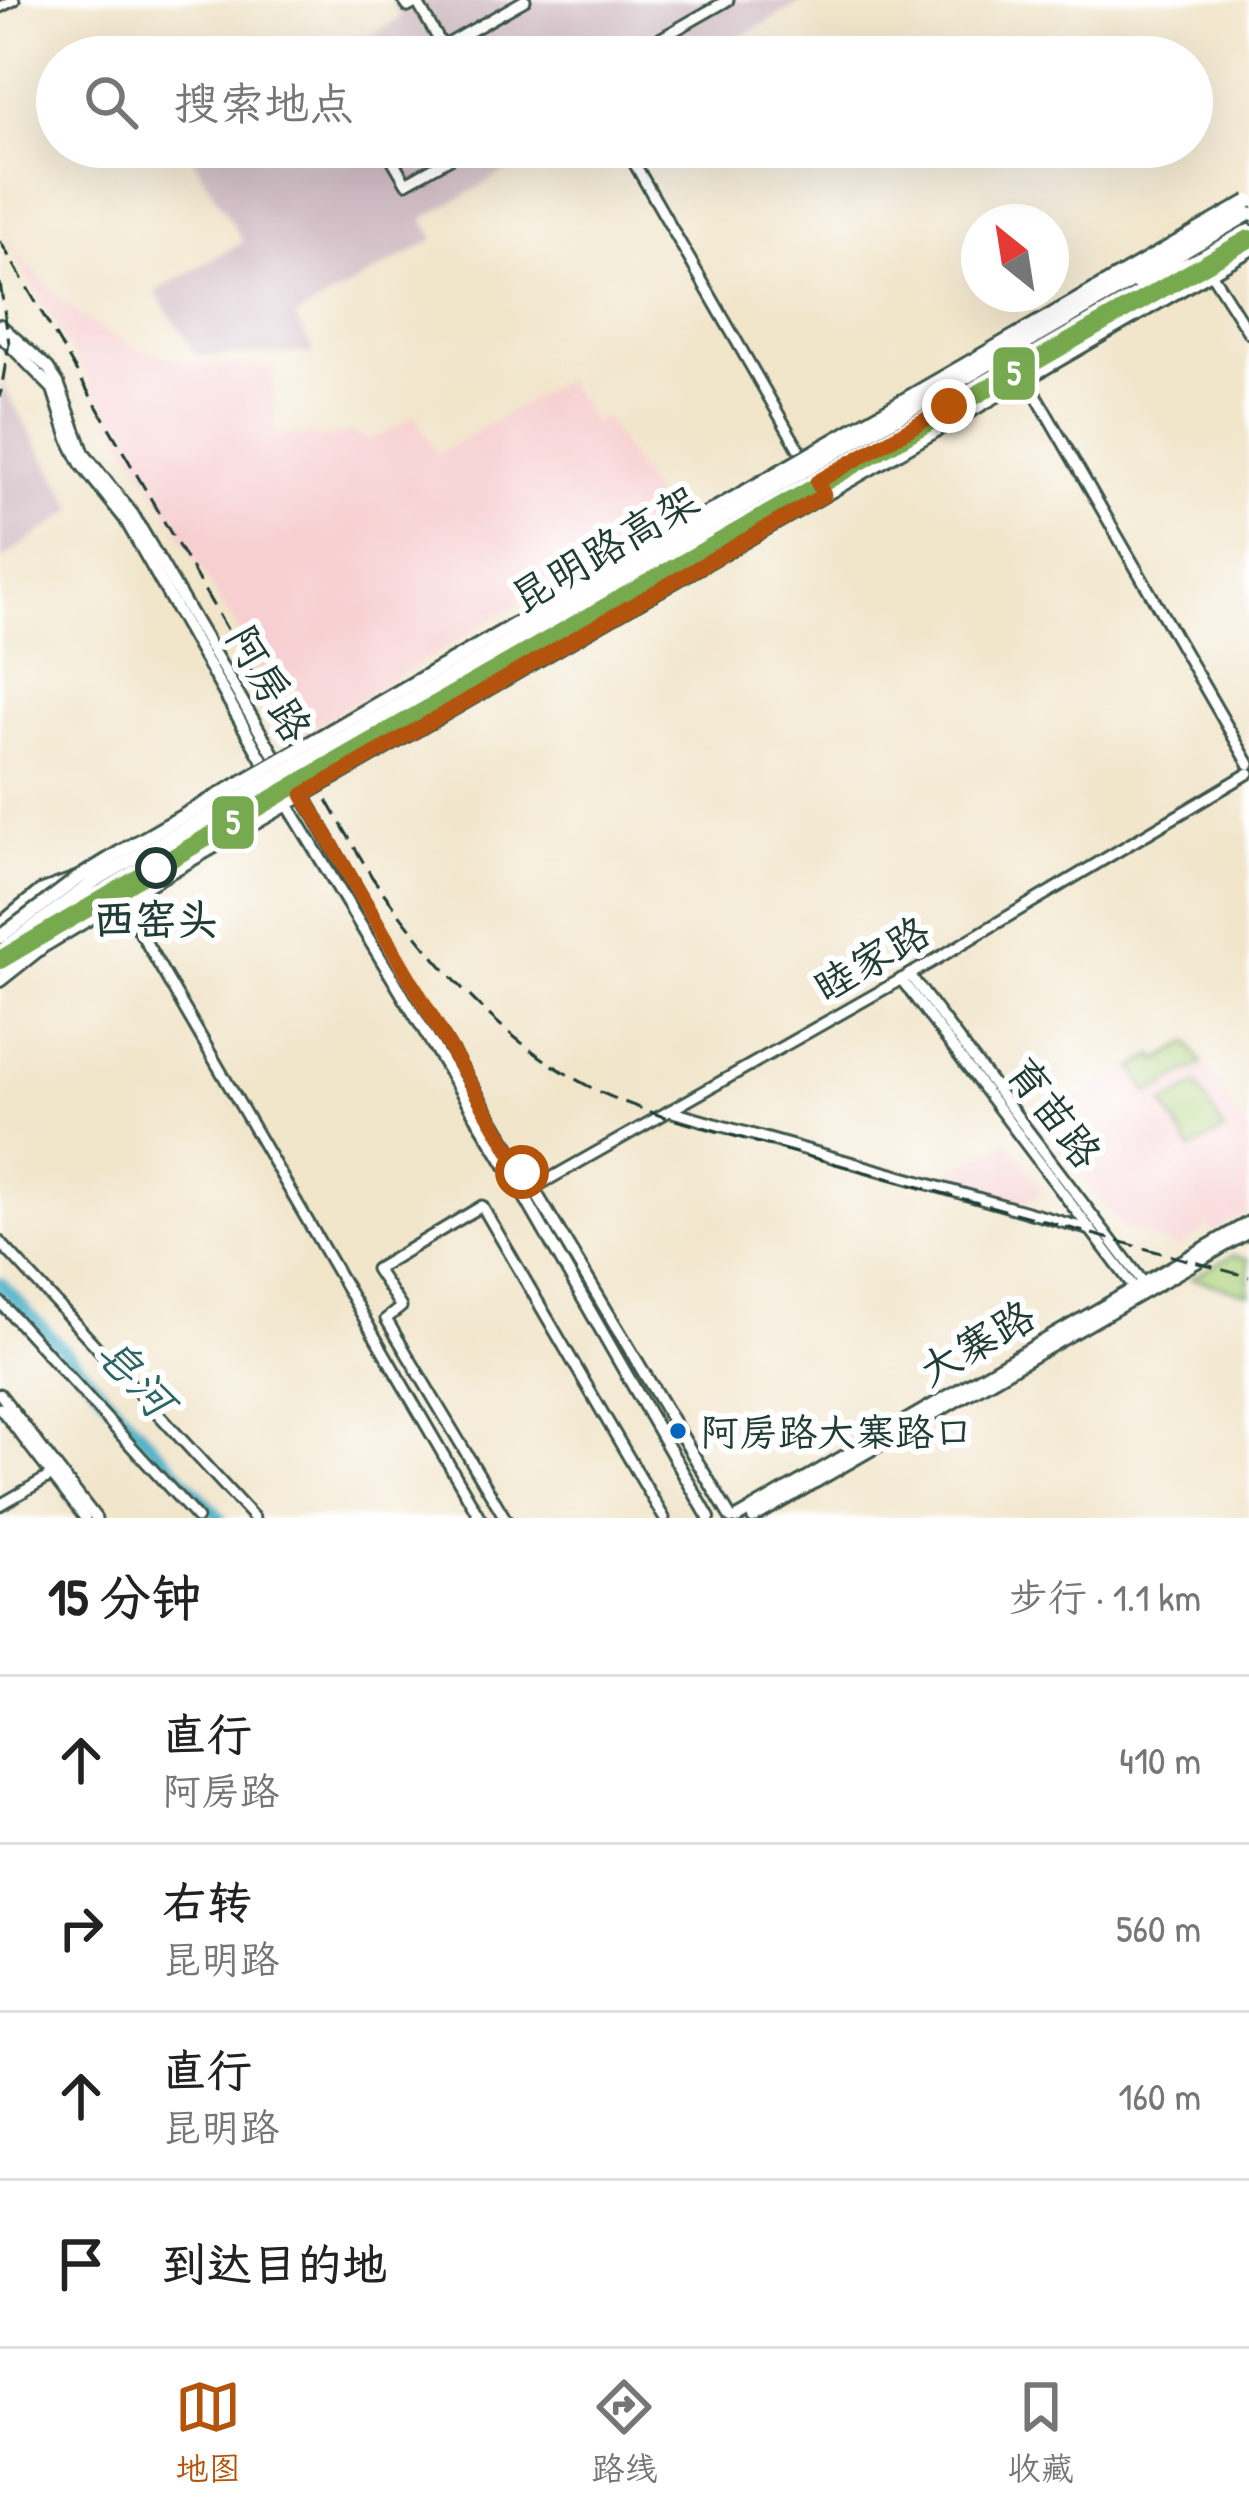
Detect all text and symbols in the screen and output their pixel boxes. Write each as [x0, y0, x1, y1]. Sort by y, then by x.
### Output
search box [36, 36, 1213, 168]
icon: search [78, 69, 144, 135]
text: 搜索地点 [174, 72, 354, 133]
north arrow [961, 204, 1069, 312]
line badge: 5 [991, 345, 1037, 402]
text: 5 [1007, 351, 1021, 395]
route end [922, 379, 976, 433]
street label: 昆明路高架 [499, 471, 709, 625]
street label: 阿房路 [214, 614, 326, 752]
line badge: 5 [210, 794, 256, 851]
text: 5 [226, 800, 240, 844]
marker: 西窑头 [137, 849, 175, 887]
place label: 西窑头 [93, 890, 219, 947]
street label: 睦家路 [802, 902, 940, 1014]
street label: 育苗路 [994, 1045, 1116, 1179]
route start [495, 1145, 549, 1199]
street label: 大寨路 [907, 1286, 1045, 1398]
water label: 皂河 [83, 1322, 194, 1435]
place label: 阿房路大寨路口 [700, 1405, 973, 1458]
marker: 阿房路大寨路口 [667, 1420, 689, 1442]
text: 15 分钟 [48, 1562, 202, 1631]
text: 步行 · 1.1 km [1009, 1570, 1201, 1623]
text: 直行 [162, 1703, 252, 1764]
icon: ahead [48, 1727, 114, 1793]
text: 410 m [1119, 1733, 1201, 1786]
text: 阿房路 [162, 1764, 279, 1817]
text: 右转 [162, 1871, 252, 1932]
icon: right [48, 1895, 114, 1961]
text: 560 m [1116, 1901, 1201, 1954]
text: 昆明路 [162, 1932, 279, 1985]
text: 直行 [162, 2039, 252, 2100]
icon: ahead [48, 2063, 114, 2129]
text: 160 m [1118, 2069, 1201, 2122]
text: 昆明路 [162, 2100, 279, 2153]
icon: arrive [48, 2231, 114, 2297]
text: 到达目的地 [162, 2233, 387, 2294]
tab: 地图 [175, 2374, 241, 2490]
tab: 路线 [591, 2374, 657, 2490]
tab: 收藏 [1008, 2374, 1074, 2490]

